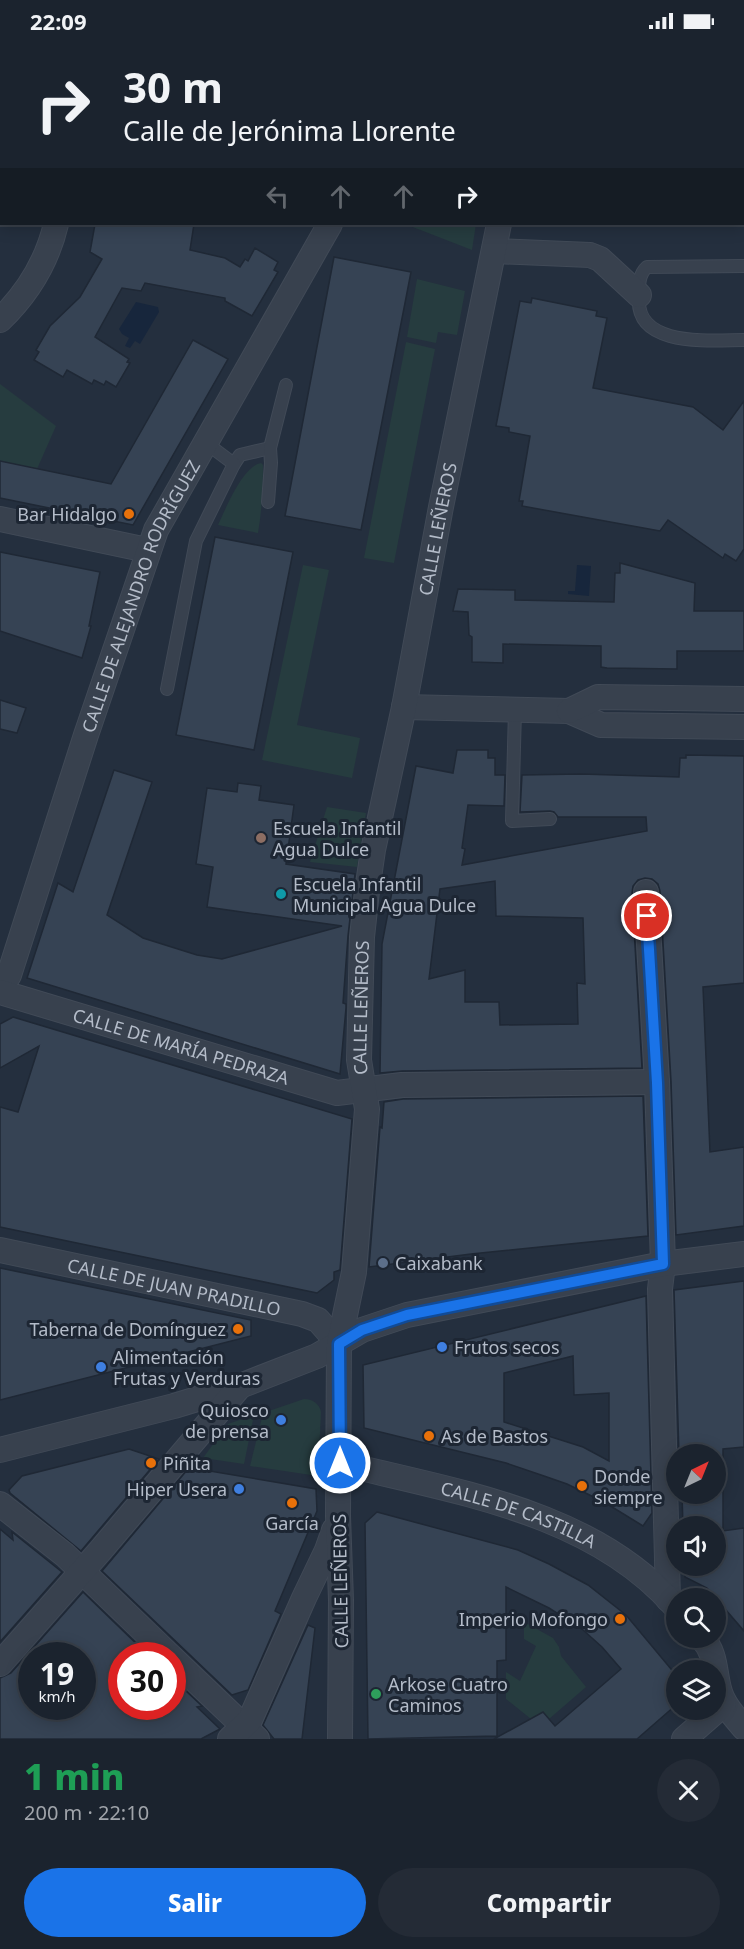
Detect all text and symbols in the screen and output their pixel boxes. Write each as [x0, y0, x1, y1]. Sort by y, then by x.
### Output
text: 22:09 [30, 6, 87, 36]
text: 30 m [123, 58, 223, 115]
icon: right [24, 66, 102, 144]
text: Calle de Jerónima Llorente [123, 112, 456, 149]
icon: left [261, 180, 294, 213]
icon: ahead [324, 180, 357, 213]
icon: ahead [387, 180, 420, 213]
icon: right [450, 180, 483, 213]
street label: CALLE DE ALEJANDRO RODRÍGUEZ [76, 456, 205, 736]
street label: CALLE LEÑEROS [413, 460, 462, 597]
place label: Bar Hidalgo [17, 502, 117, 526]
marker: Bar Hidalgo [122, 507, 136, 521]
place label: Escuela Infantil Agua Dulce [273, 816, 401, 861]
marker: Escuela Infantil Agua Dulce [254, 831, 268, 845]
place label: Escuela Infantil Municipal Agua Dulce [293, 872, 476, 917]
marker: Escuela Infantil Municipal Agua Dulce [274, 887, 288, 901]
pin [621, 890, 672, 941]
icon: arrive [630, 899, 663, 932]
street label: CALLE LEÑEROS [347, 940, 374, 1077]
street label: CALLE DE MARÍA PEDRAZA [70, 1003, 292, 1090]
place label: Caixabank [395, 1251, 483, 1275]
street label: CALLE DE JUAN PRADILLO [65, 1253, 283, 1321]
marker: Caixabank [376, 1256, 390, 1270]
place label: Taberna de Domínguez [30, 1317, 226, 1341]
marker: Taberna de Domínguez [231, 1322, 245, 1336]
place label: Frutos secos [454, 1335, 560, 1359]
marker: Frutos secos [435, 1340, 449, 1354]
place label: Alimentación Frutas y Verduras [113, 1345, 260, 1390]
marker: Alimentación Frutas y Verduras [94, 1360, 108, 1374]
place label: Quiosco de prensa [185, 1398, 269, 1443]
marker: Quiosco de prensa [274, 1413, 288, 1427]
place label: As de Bastos [441, 1424, 548, 1448]
marker: As de Bastos [422, 1429, 436, 1443]
position arrow [308, 1431, 372, 1495]
north arrow [666, 1444, 726, 1504]
map controls [666, 1444, 726, 1720]
place label: Piñita [163, 1451, 211, 1475]
marker: Piñita [144, 1456, 158, 1470]
place label: Donde siempre [594, 1464, 663, 1509]
street label: CALLE DE CASTILLA [438, 1476, 601, 1553]
place label: Hiper Usera [127, 1477, 227, 1501]
marker: Donde siempre [575, 1479, 589, 1493]
marker: Hiper Usera [232, 1482, 246, 1496]
marker: García [285, 1496, 299, 1510]
place label: García [265, 1511, 319, 1535]
street label: CALLE LEÑEROS [327, 1513, 353, 1649]
button: sound [666, 1516, 726, 1576]
button: search [666, 1588, 726, 1648]
place label: Imperio Mofongo [459, 1607, 608, 1631]
marker: Imperio Mofongo [613, 1612, 627, 1626]
speed limit sign: 30 [108, 1642, 186, 1720]
text: 19 [40, 1653, 74, 1694]
button: layers [666, 1660, 726, 1720]
place label: Arkose Cuatro Caminos [388, 1672, 508, 1717]
text: km/h [39, 1686, 75, 1706]
marker: Arkose Cuatro Caminos [369, 1687, 383, 1701]
text: 1 min [24, 1752, 125, 1801]
button: close [657, 1759, 720, 1822]
text: 200 m · 22:10 [24, 1799, 149, 1826]
button: Salir [24, 1868, 366, 1937]
button: Compartir [378, 1868, 720, 1937]

